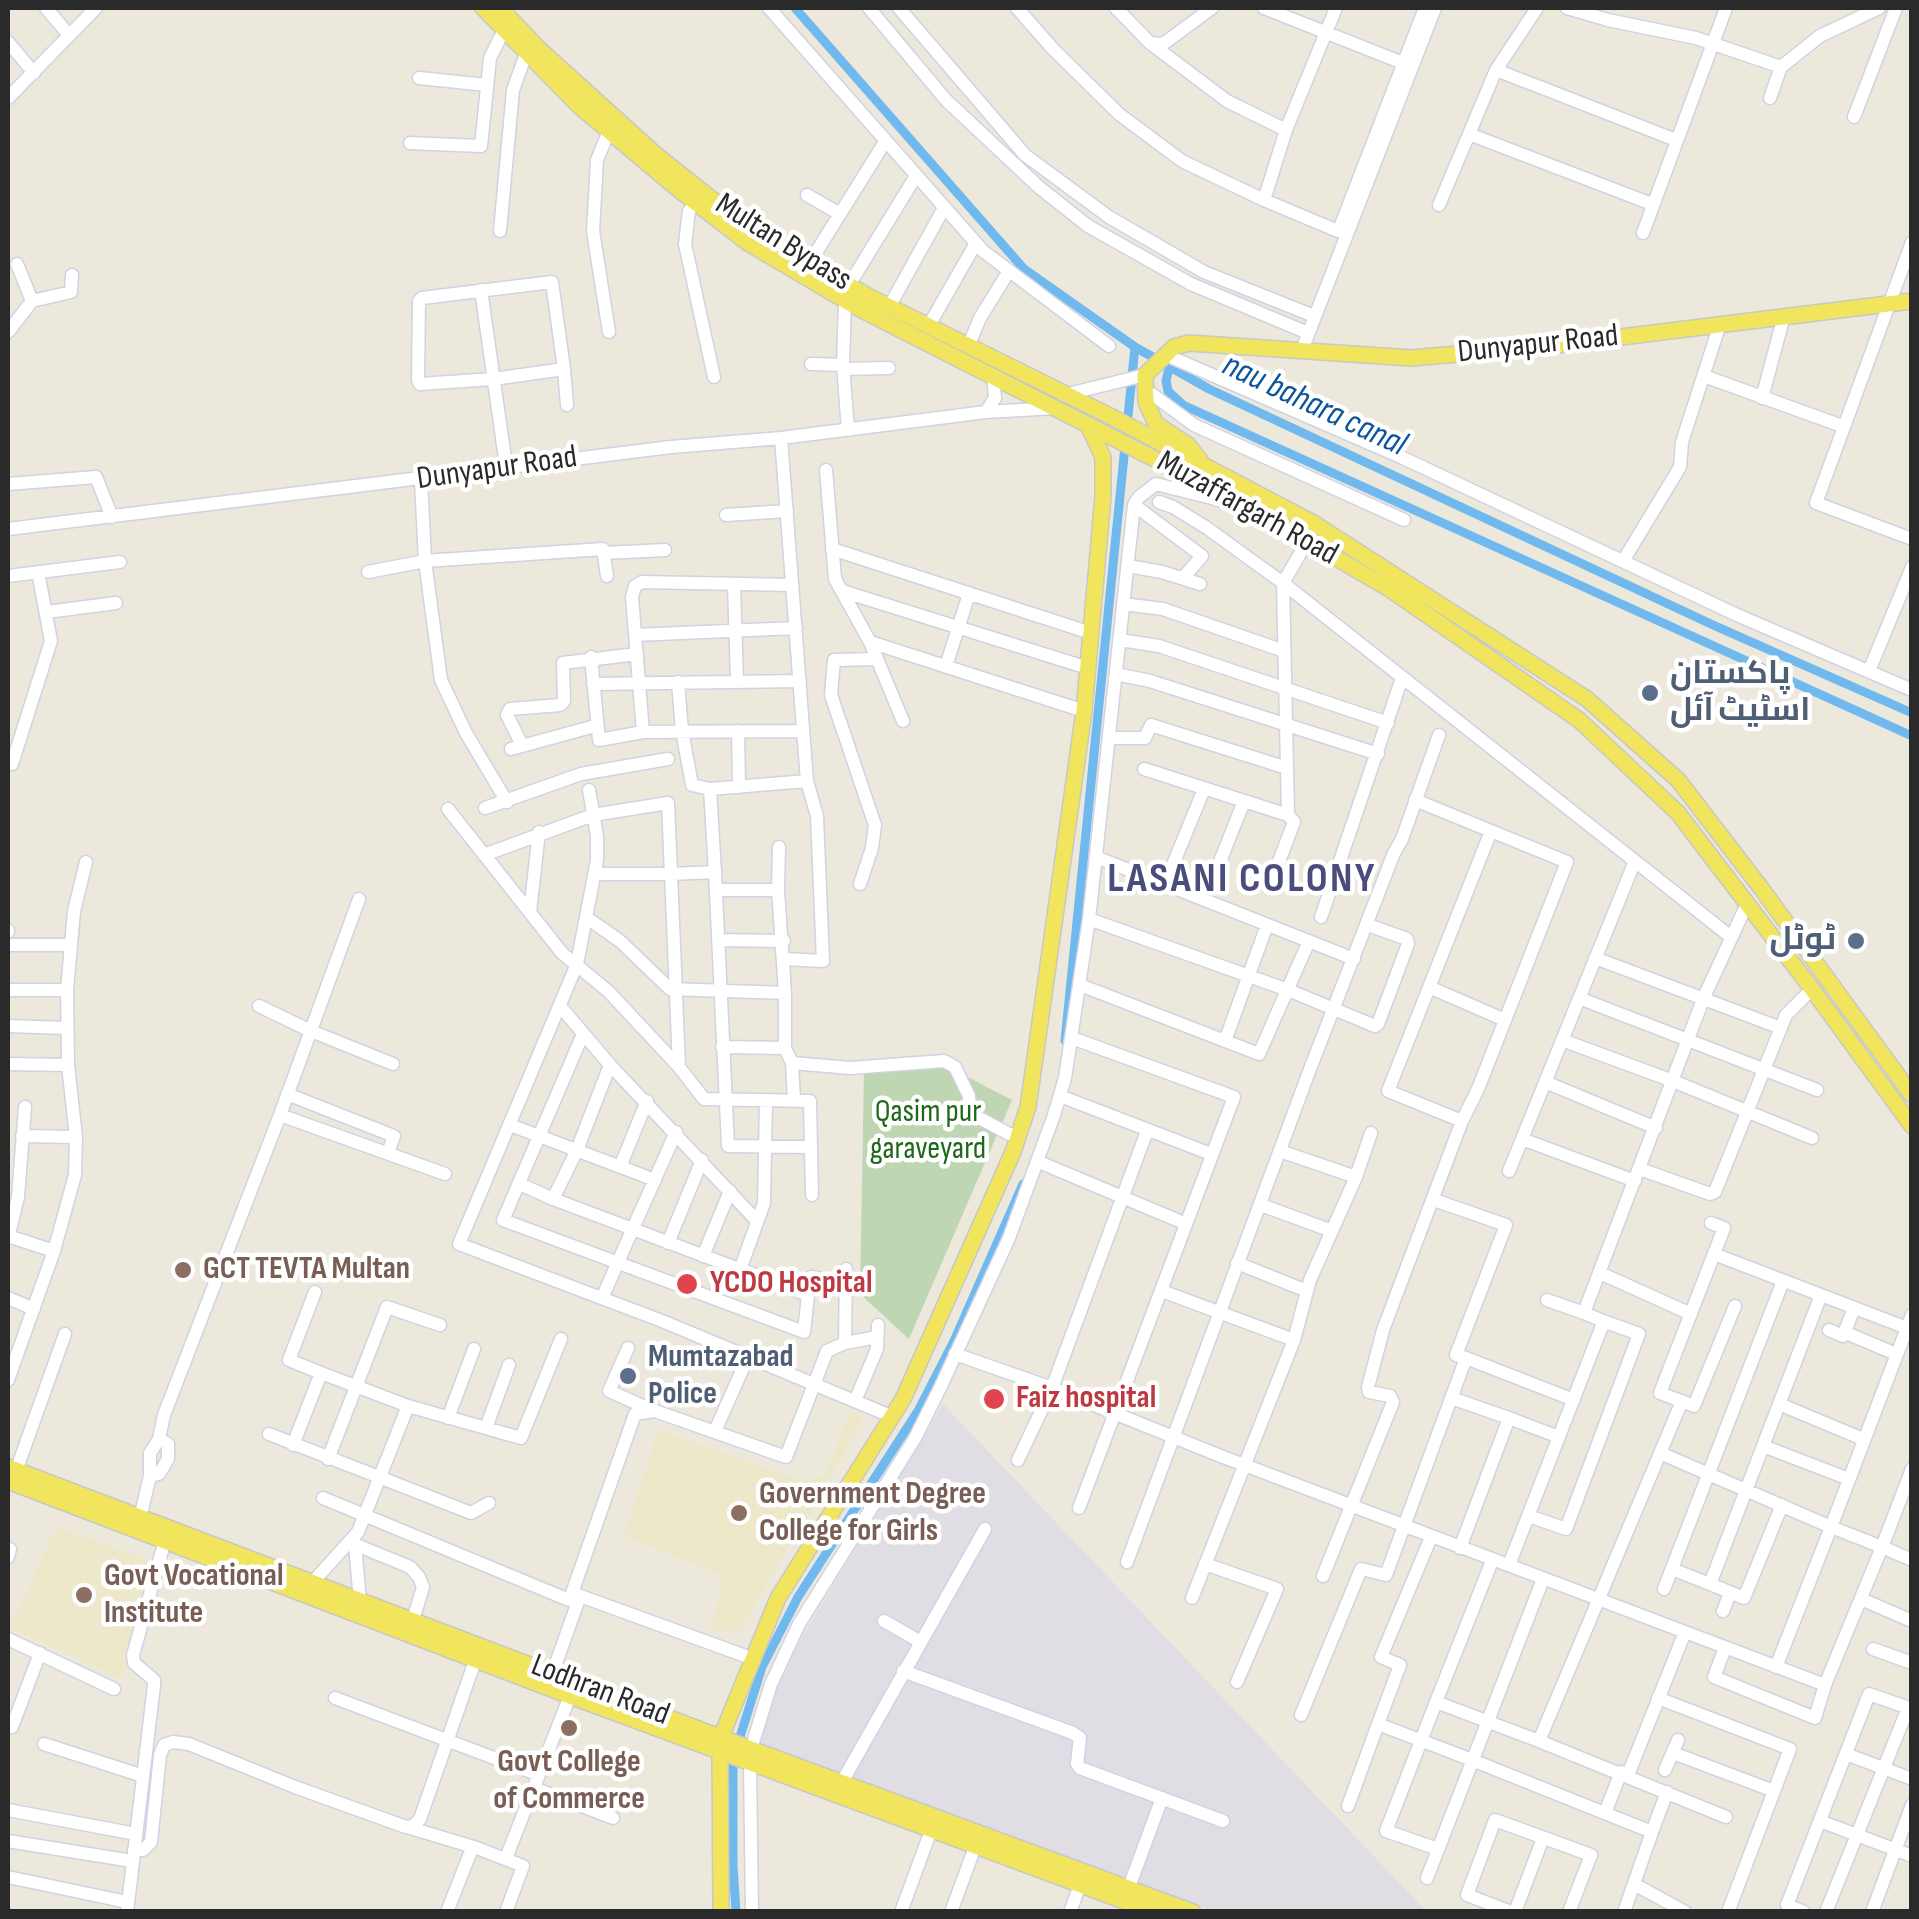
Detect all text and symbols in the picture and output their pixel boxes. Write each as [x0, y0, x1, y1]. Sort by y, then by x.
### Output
street label: Multan Bypass [708, 186, 858, 300]
street label: Dunyapur Road [1456, 317, 1620, 373]
water label: nau bahara canal [1215, 345, 1413, 467]
street label: Dunyapur Road [415, 439, 579, 499]
street label: Muzaffargarh Road [1150, 444, 1344, 574]
place label: پاکستان اسٹیٹ آئل [1670, 656, 1810, 731]
marker: پاکستان اسٹیٹ آئل [1639, 682, 1661, 704]
district label: LASANI COLONY [1107, 855, 1377, 905]
place label: ٹوٹل [1770, 922, 1836, 960]
marker: ٹوٹل [1845, 930, 1867, 952]
park label: Qasim pur garaveyard [870, 1094, 986, 1169]
place label: GCT TEVTA Multan [203, 1251, 410, 1289]
marker: GCT TEVTA Multan [172, 1259, 194, 1281]
place label: YCDO Hospital [710, 1265, 872, 1303]
marker: YCDO Hospital [674, 1271, 700, 1297]
place label: Mumtazabad Police [648, 1339, 794, 1414]
marker: Mumtazabad Police [617, 1365, 639, 1387]
place label: Faiz hospital [1016, 1380, 1156, 1418]
marker: Faiz hospital [981, 1386, 1007, 1412]
place label: Government Degree College for Girls [759, 1476, 986, 1551]
marker: Government Degree College for Girls [728, 1502, 750, 1524]
place label: Govt Vocational Institute [104, 1558, 283, 1633]
marker: Govt Vocational Institute [73, 1584, 95, 1606]
street label: Lodhran Road [525, 1647, 675, 1735]
marker: Govt College of Commerce [558, 1717, 580, 1739]
place label: Govt College of Commerce [493, 1744, 645, 1819]

